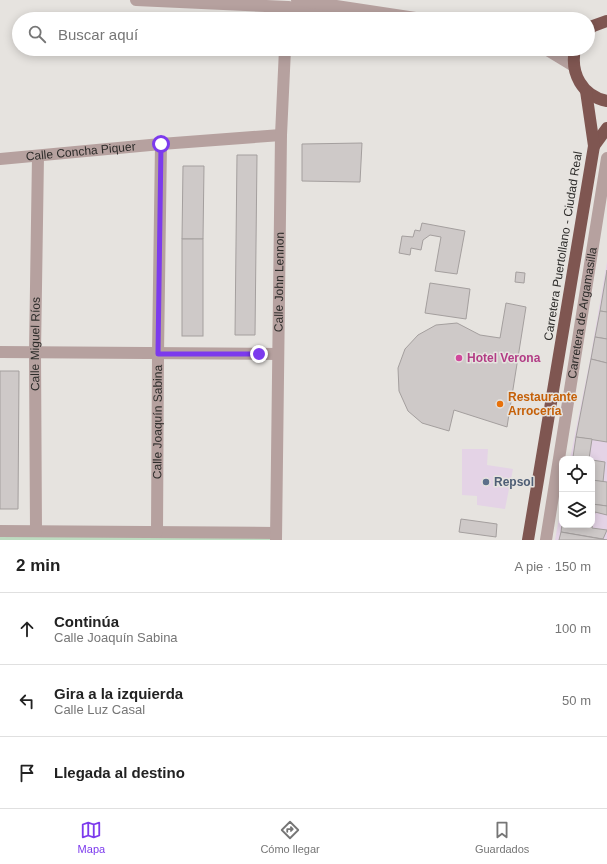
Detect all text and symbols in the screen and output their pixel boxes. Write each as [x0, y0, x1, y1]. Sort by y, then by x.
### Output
search box [12, 12, 595, 56]
icon: search [26, 23, 48, 45]
text: Buscar aquí [58, 26, 138, 43]
route start [152, 135, 170, 153]
street label: Calle Concha Piquer [25, 139, 136, 164]
street label: Carretera Puertollano - Ciudad Real [541, 150, 585, 342]
street label: Calle John Lennon [272, 232, 287, 332]
street label: Carretera de Argamasilla [565, 246, 600, 380]
street label: Calle Miguel Ríos [28, 297, 43, 391]
route end [250, 345, 268, 363]
place label: Hotel Verona [467, 351, 541, 365]
marker: Hotel Verona [454, 353, 464, 363]
street label: Calle Joaquín Sabina [150, 365, 165, 479]
place label: Restaurante Arrocería [508, 390, 578, 418]
marker: Restaurante Arrocería [495, 399, 505, 409]
map controls [559, 456, 595, 528]
button: locate [559, 456, 595, 492]
place label: Repsol [494, 475, 534, 489]
marker: Repsol [481, 477, 491, 487]
button: layers [559, 492, 595, 528]
text: 2 min [16, 556, 60, 575]
text: A pie · 150 m [514, 559, 591, 574]
text: Continúa [54, 613, 119, 630]
icon: ahead [16, 618, 38, 640]
text: 100 m [555, 621, 591, 636]
text: Calle Joaquín Sabina [54, 630, 178, 645]
text: Gira a la izquierda [54, 685, 183, 702]
icon: left [16, 690, 38, 712]
text: 50 m [562, 693, 591, 708]
text: Calle Luz Casal [54, 702, 145, 717]
icon: arrive [16, 762, 38, 784]
text: Llegada al destino [54, 764, 185, 781]
tab: Mapa [78, 819, 105, 855]
tab: Cómo llegar [260, 819, 320, 855]
tab: Guardados [475, 819, 529, 855]

